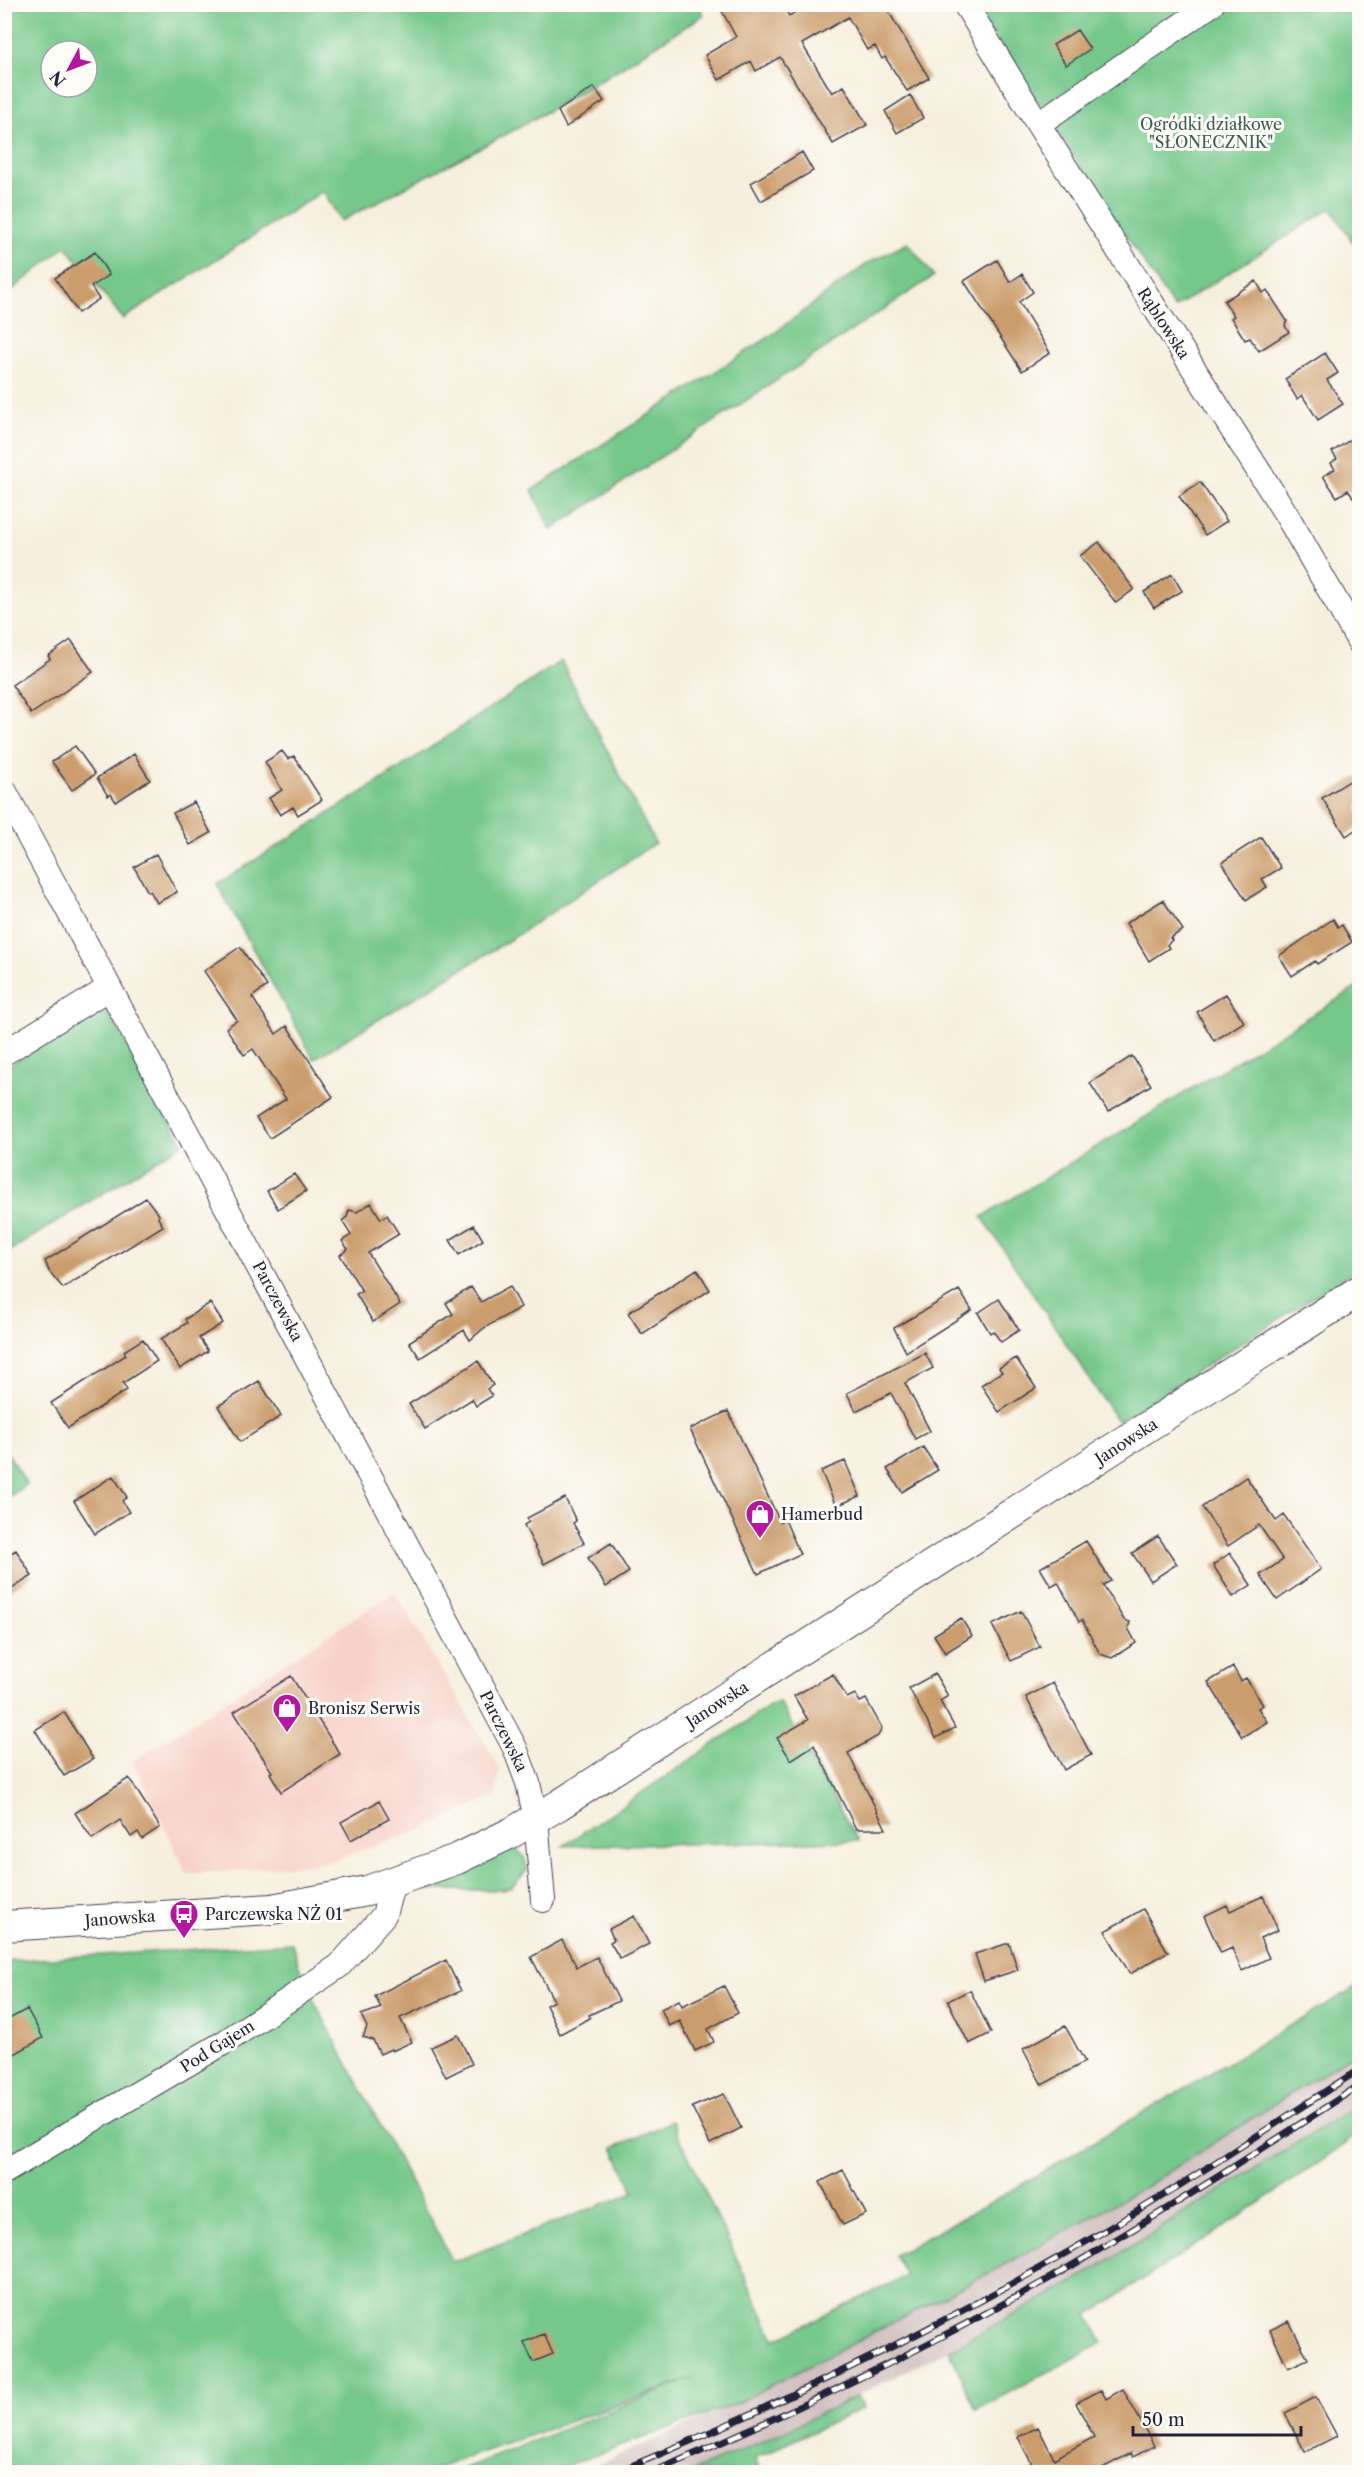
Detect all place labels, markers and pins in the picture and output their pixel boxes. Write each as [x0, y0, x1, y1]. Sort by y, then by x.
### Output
shop icon: Hamerbud [744, 1498, 776, 1540]
place label: Hamerbud [781, 1504, 863, 1524]
shop icon: Bronisz Serwis [271, 1692, 303, 1734]
place label: Bronisz Serwis [308, 1698, 420, 1718]
bus stop icon: Parczewska NŻ 01 [168, 1898, 200, 1940]
place label: Parczewska NŻ 01 [205, 1904, 342, 1924]

